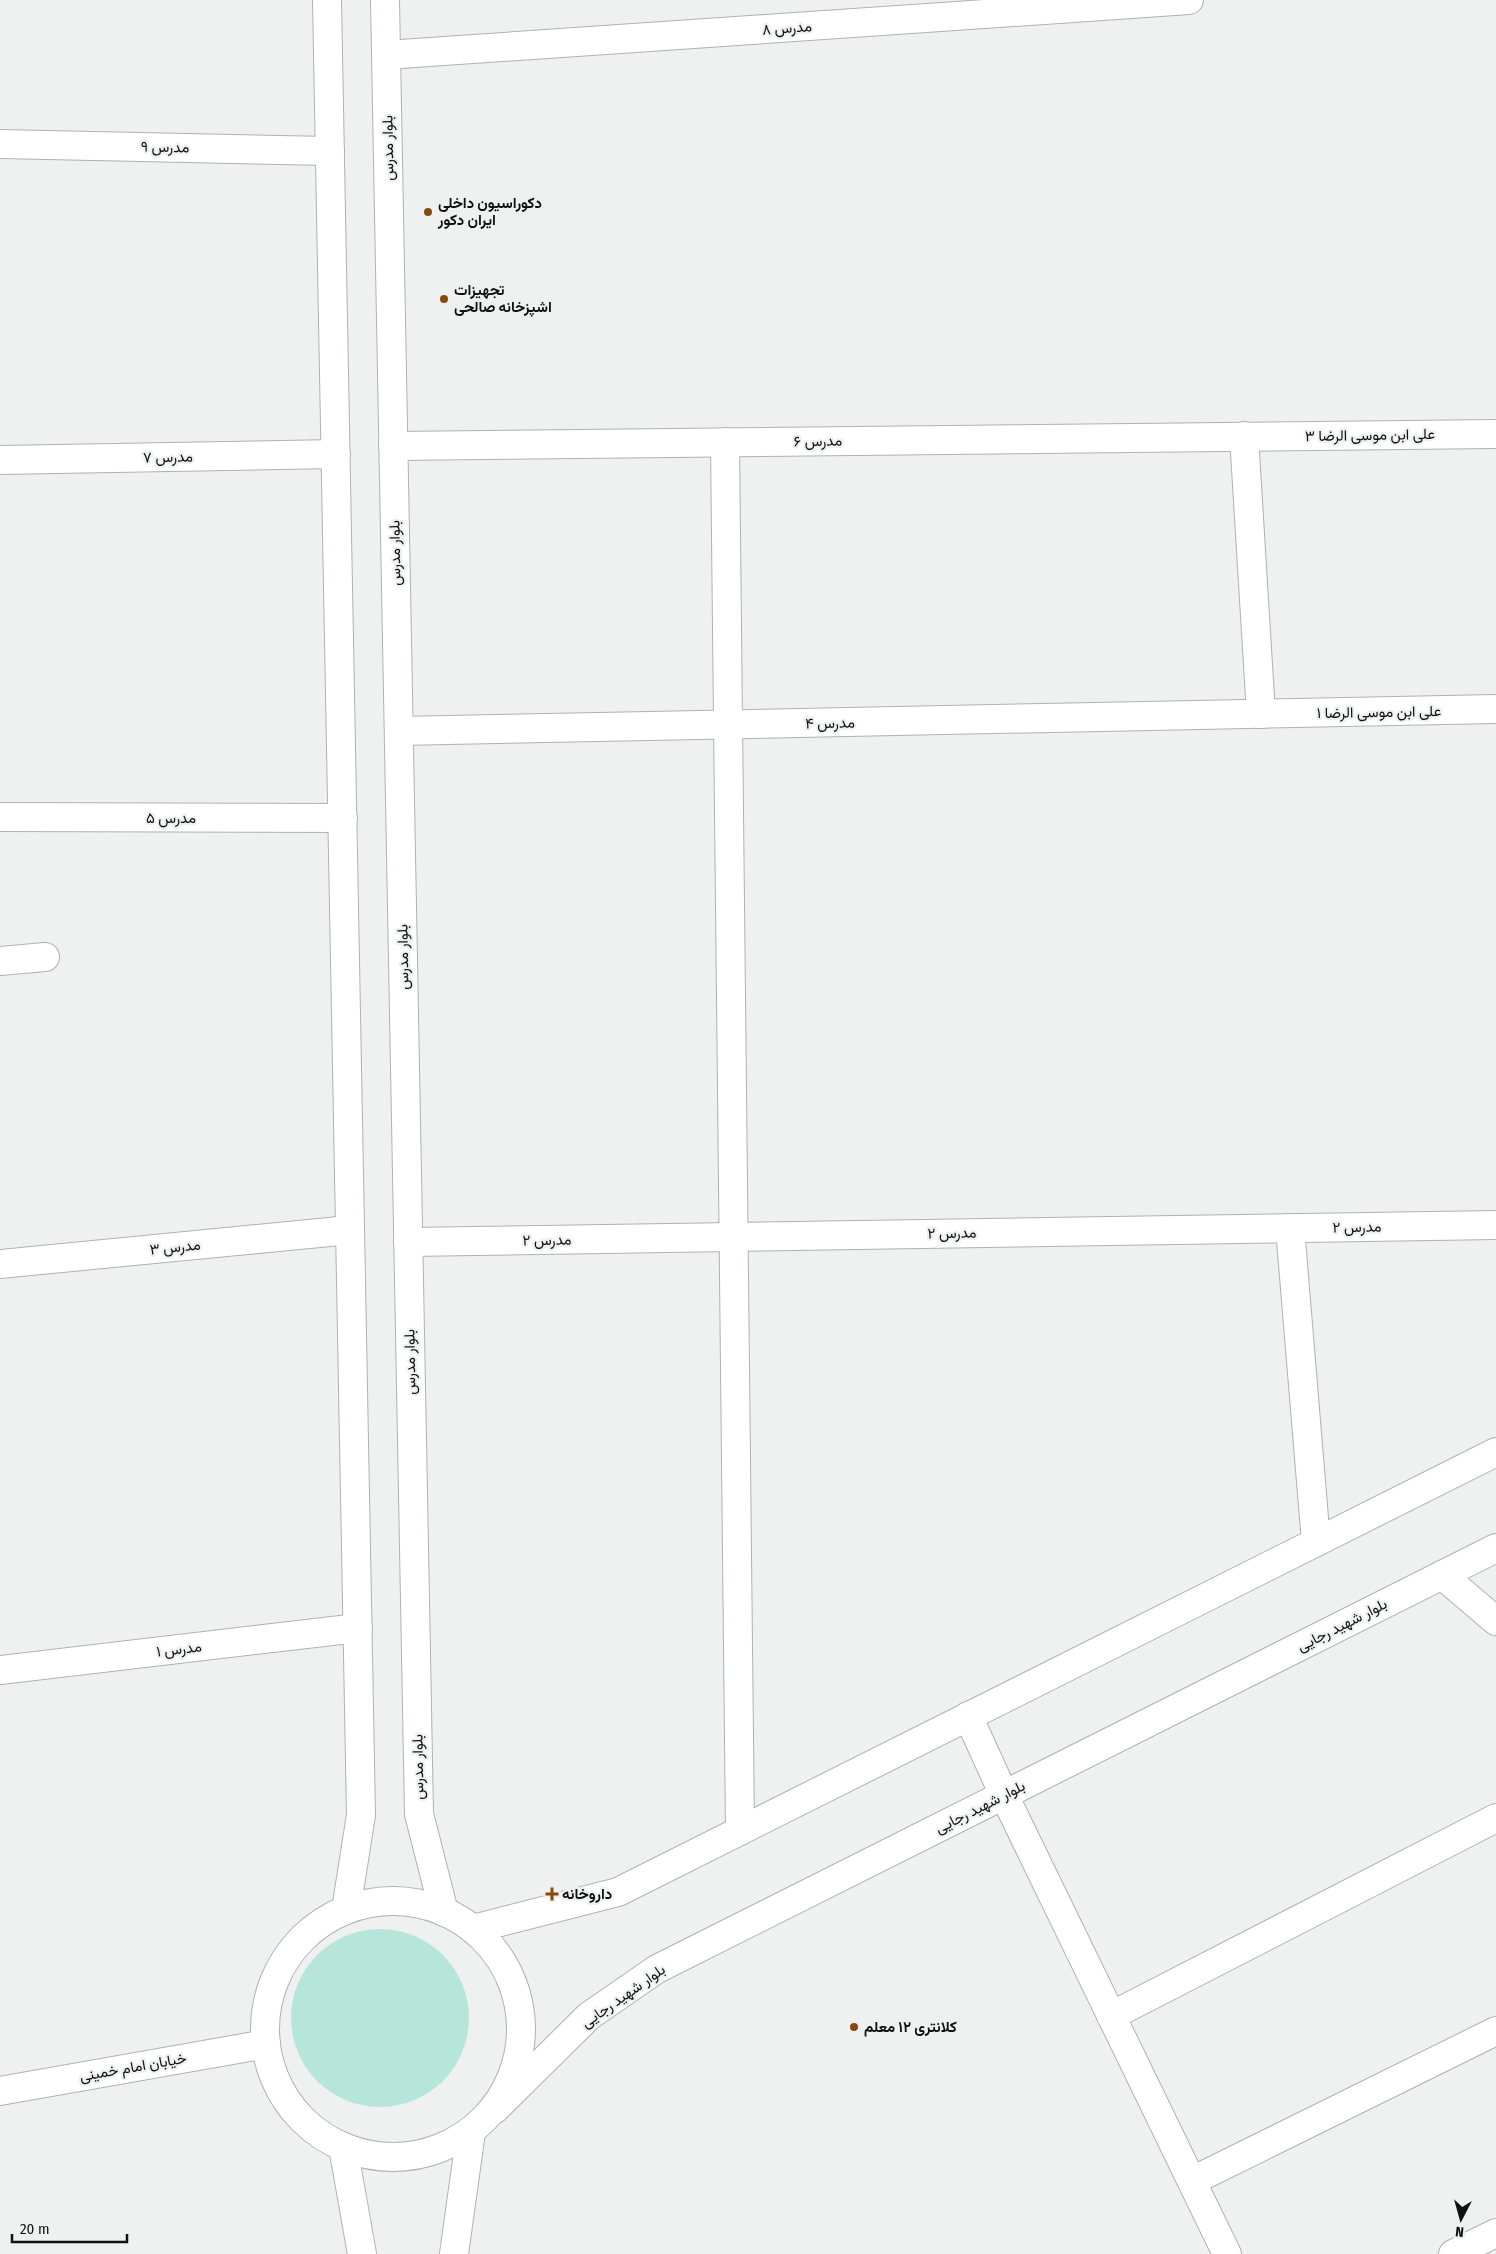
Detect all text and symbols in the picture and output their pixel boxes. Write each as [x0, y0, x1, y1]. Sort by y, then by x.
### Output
street label: مدرس ۸ [761, 17, 813, 40]
street label: بلوار مدرس [378, 115, 399, 181]
street label: مدرس ۹ [141, 138, 189, 157]
place label: دکوراسیون داخلی ایران دکور [437, 194, 542, 229]
marker: دکوراسیون داخلی ایران دکور [422, 206, 434, 218]
place label: تجهیزات اشپزخانه صالحی [454, 281, 552, 317]
marker: تجهیزات اشپزخانه صالحی [438, 293, 450, 305]
street label: علی ابن موسی الرضا ۳ [1305, 425, 1435, 446]
street label: مدرس ۶ [794, 432, 842, 451]
street label: مدرس ۷ [143, 448, 193, 467]
street label: بلوار مدرس [385, 520, 406, 586]
street label: علی ابن موسی الرضا ۱ [1317, 702, 1442, 723]
street label: مدرس ۴ [805, 714, 855, 733]
street label: مدرس ۵ [146, 809, 196, 828]
street label: بلوار مدرس [393, 924, 414, 990]
street label: مدرس ۲ [1332, 1218, 1382, 1237]
street label: مدرس ۲ [927, 1224, 977, 1243]
street label: مدرس ۲ [522, 1231, 572, 1250]
street label: مدرس ۳ [149, 1235, 201, 1260]
street label: بلوار مدرس [400, 1329, 421, 1395]
street label: بلوار شهید رجایی [1294, 1595, 1390, 1656]
street label: مدرس ۱ [155, 1637, 203, 1662]
street label: بلوار مدرس [408, 1734, 429, 1800]
street label: بلوار شهید رجایی [932, 1777, 1028, 1838]
place label: داروخانه [562, 1885, 612, 1903]
marker: داروخانه [546, 1888, 558, 1900]
street label: بلوار شهید رجایی [577, 1960, 669, 2032]
place label: کلانتری ۱۲ معلم [864, 2018, 957, 2037]
marker: کلانتری ۱۲ معلم [848, 2021, 860, 2033]
street label: خیابان امام خمینی [78, 2049, 188, 2086]
north arrow [1436, 2194, 1486, 2244]
scale bar [12, 2212, 128, 2244]
text: 20 m [20, 2220, 50, 2238]
text: N [1455, 2223, 1465, 2240]

